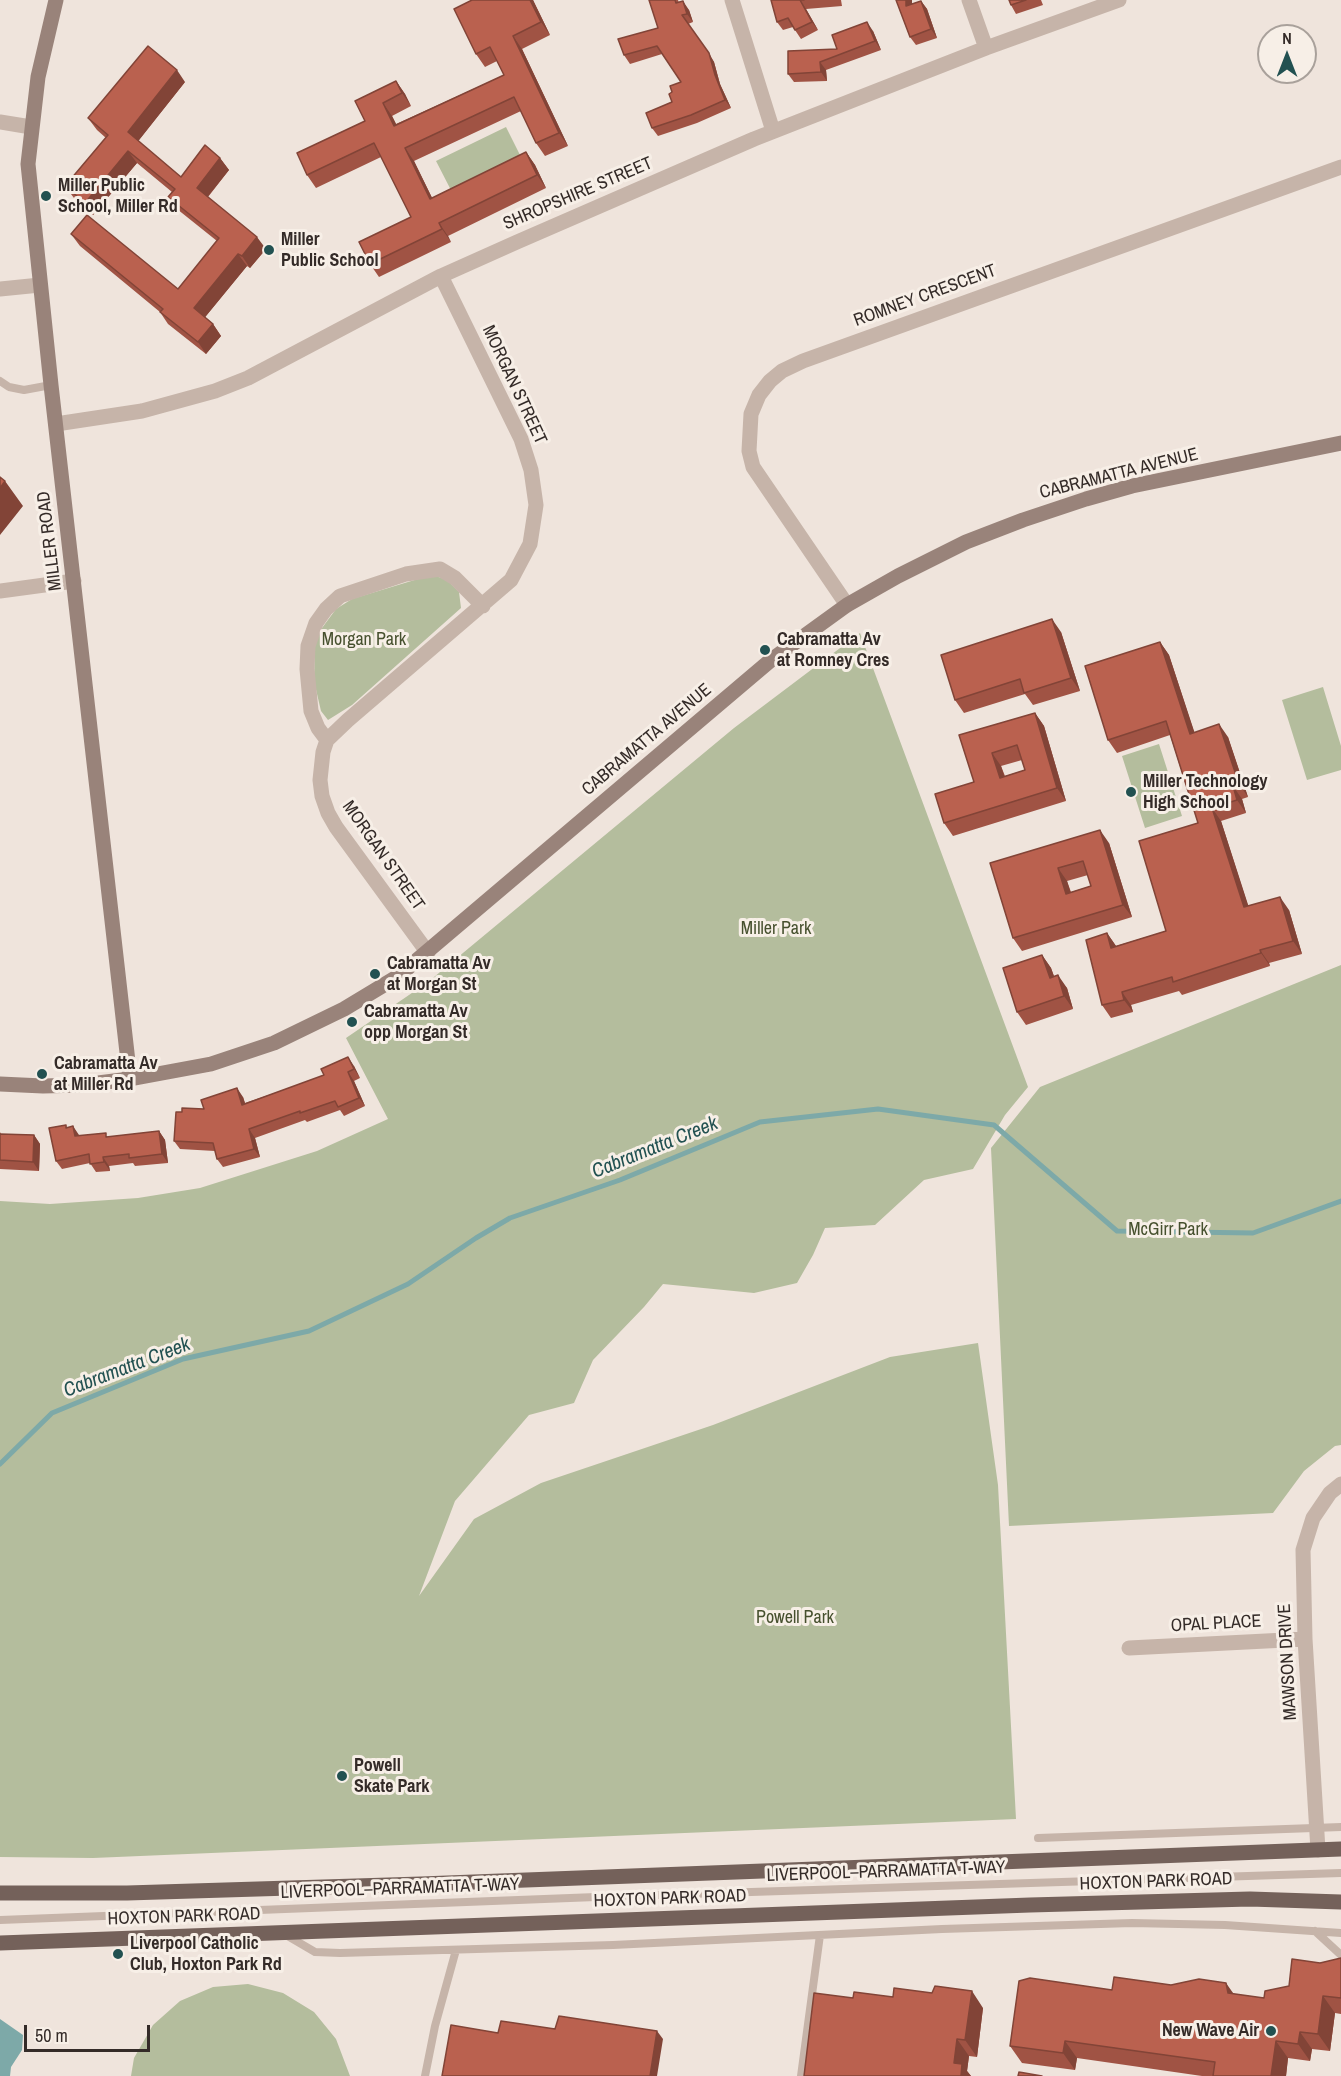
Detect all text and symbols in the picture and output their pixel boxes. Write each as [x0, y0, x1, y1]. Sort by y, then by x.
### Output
north arrow [1257, 24, 1317, 84]
text: N [1282, 27, 1292, 49]
street label: SHROPSHIRE STREET [500, 153, 656, 235]
place label: Miller Public School, Miller Rd [58, 175, 178, 218]
marker: Miller Public School, Miller Rd [39, 189, 53, 203]
place label: Miller Public School [281, 229, 379, 272]
marker: Miller Public School [262, 243, 276, 257]
street label: ROMNEY CRESCENT [851, 260, 999, 332]
street label: MORGAN STREET [477, 322, 551, 448]
street label: CABRAMATTA AVENUE [1038, 444, 1200, 504]
street label: MILLER ROAD [33, 490, 67, 592]
park label: Morgan Park [322, 629, 406, 651]
place label: Cabramatta Av at Romney Cres [777, 629, 889, 672]
marker: Cabramatta Av at Romney Cres [758, 643, 772, 657]
street label: CABRAMATTA AVENUE [578, 680, 716, 800]
place label: Miller Technology High School [1143, 771, 1267, 814]
marker: Miller Technology High School [1124, 785, 1138, 799]
street label: MORGAN STREET [337, 797, 429, 915]
park label: Miller Park [741, 918, 811, 940]
place label: Cabramatta Av at Morgan St [387, 953, 491, 996]
marker: Cabramatta Av at Morgan St [368, 967, 382, 981]
place label: Cabramatta Av opp Morgan St [364, 1001, 468, 1044]
marker: Cabramatta Av opp Morgan St [345, 1015, 359, 1029]
place label: Cabramatta Av at Miller Rd [54, 1053, 158, 1096]
marker: Cabramatta Av at Miller Rd [35, 1067, 49, 1081]
water label: Cabramatta Creek [588, 1112, 722, 1184]
park label: McGirr Park [1128, 1219, 1208, 1241]
water label: Cabramatta Creek [60, 1333, 194, 1403]
street label: MAWSON DRIVE [1274, 1603, 1302, 1721]
park label: Powell Park [756, 1607, 834, 1629]
street label: OPAL PLACE [1170, 1611, 1262, 1637]
place label: Powell Skate Park [354, 1755, 429, 1798]
marker: Powell Skate Park [335, 1769, 349, 1783]
street label: LIVERPOOL–PARRAMATTA T-WAY [766, 1857, 1006, 1887]
street label: HOXTON PARK ROAD [1079, 1869, 1233, 1895]
street label: LIVERPOOL–PARRAMATTA T-WAY [280, 1874, 520, 1904]
street label: HOXTON PARK ROAD [593, 1886, 747, 1912]
street label: HOXTON PARK ROAD [107, 1904, 261, 1930]
place label: Liverpool Catholic Club, Hoxton Park Rd [130, 1933, 282, 1976]
marker: Liverpool Catholic Club, Hoxton Park Rd [111, 1947, 125, 1961]
scale bar [27, 2013, 153, 2051]
place label: New Wave Air [1162, 2020, 1259, 2042]
text: 50 m [35, 2023, 68, 2048]
marker: New Wave Air [1264, 2024, 1278, 2038]

